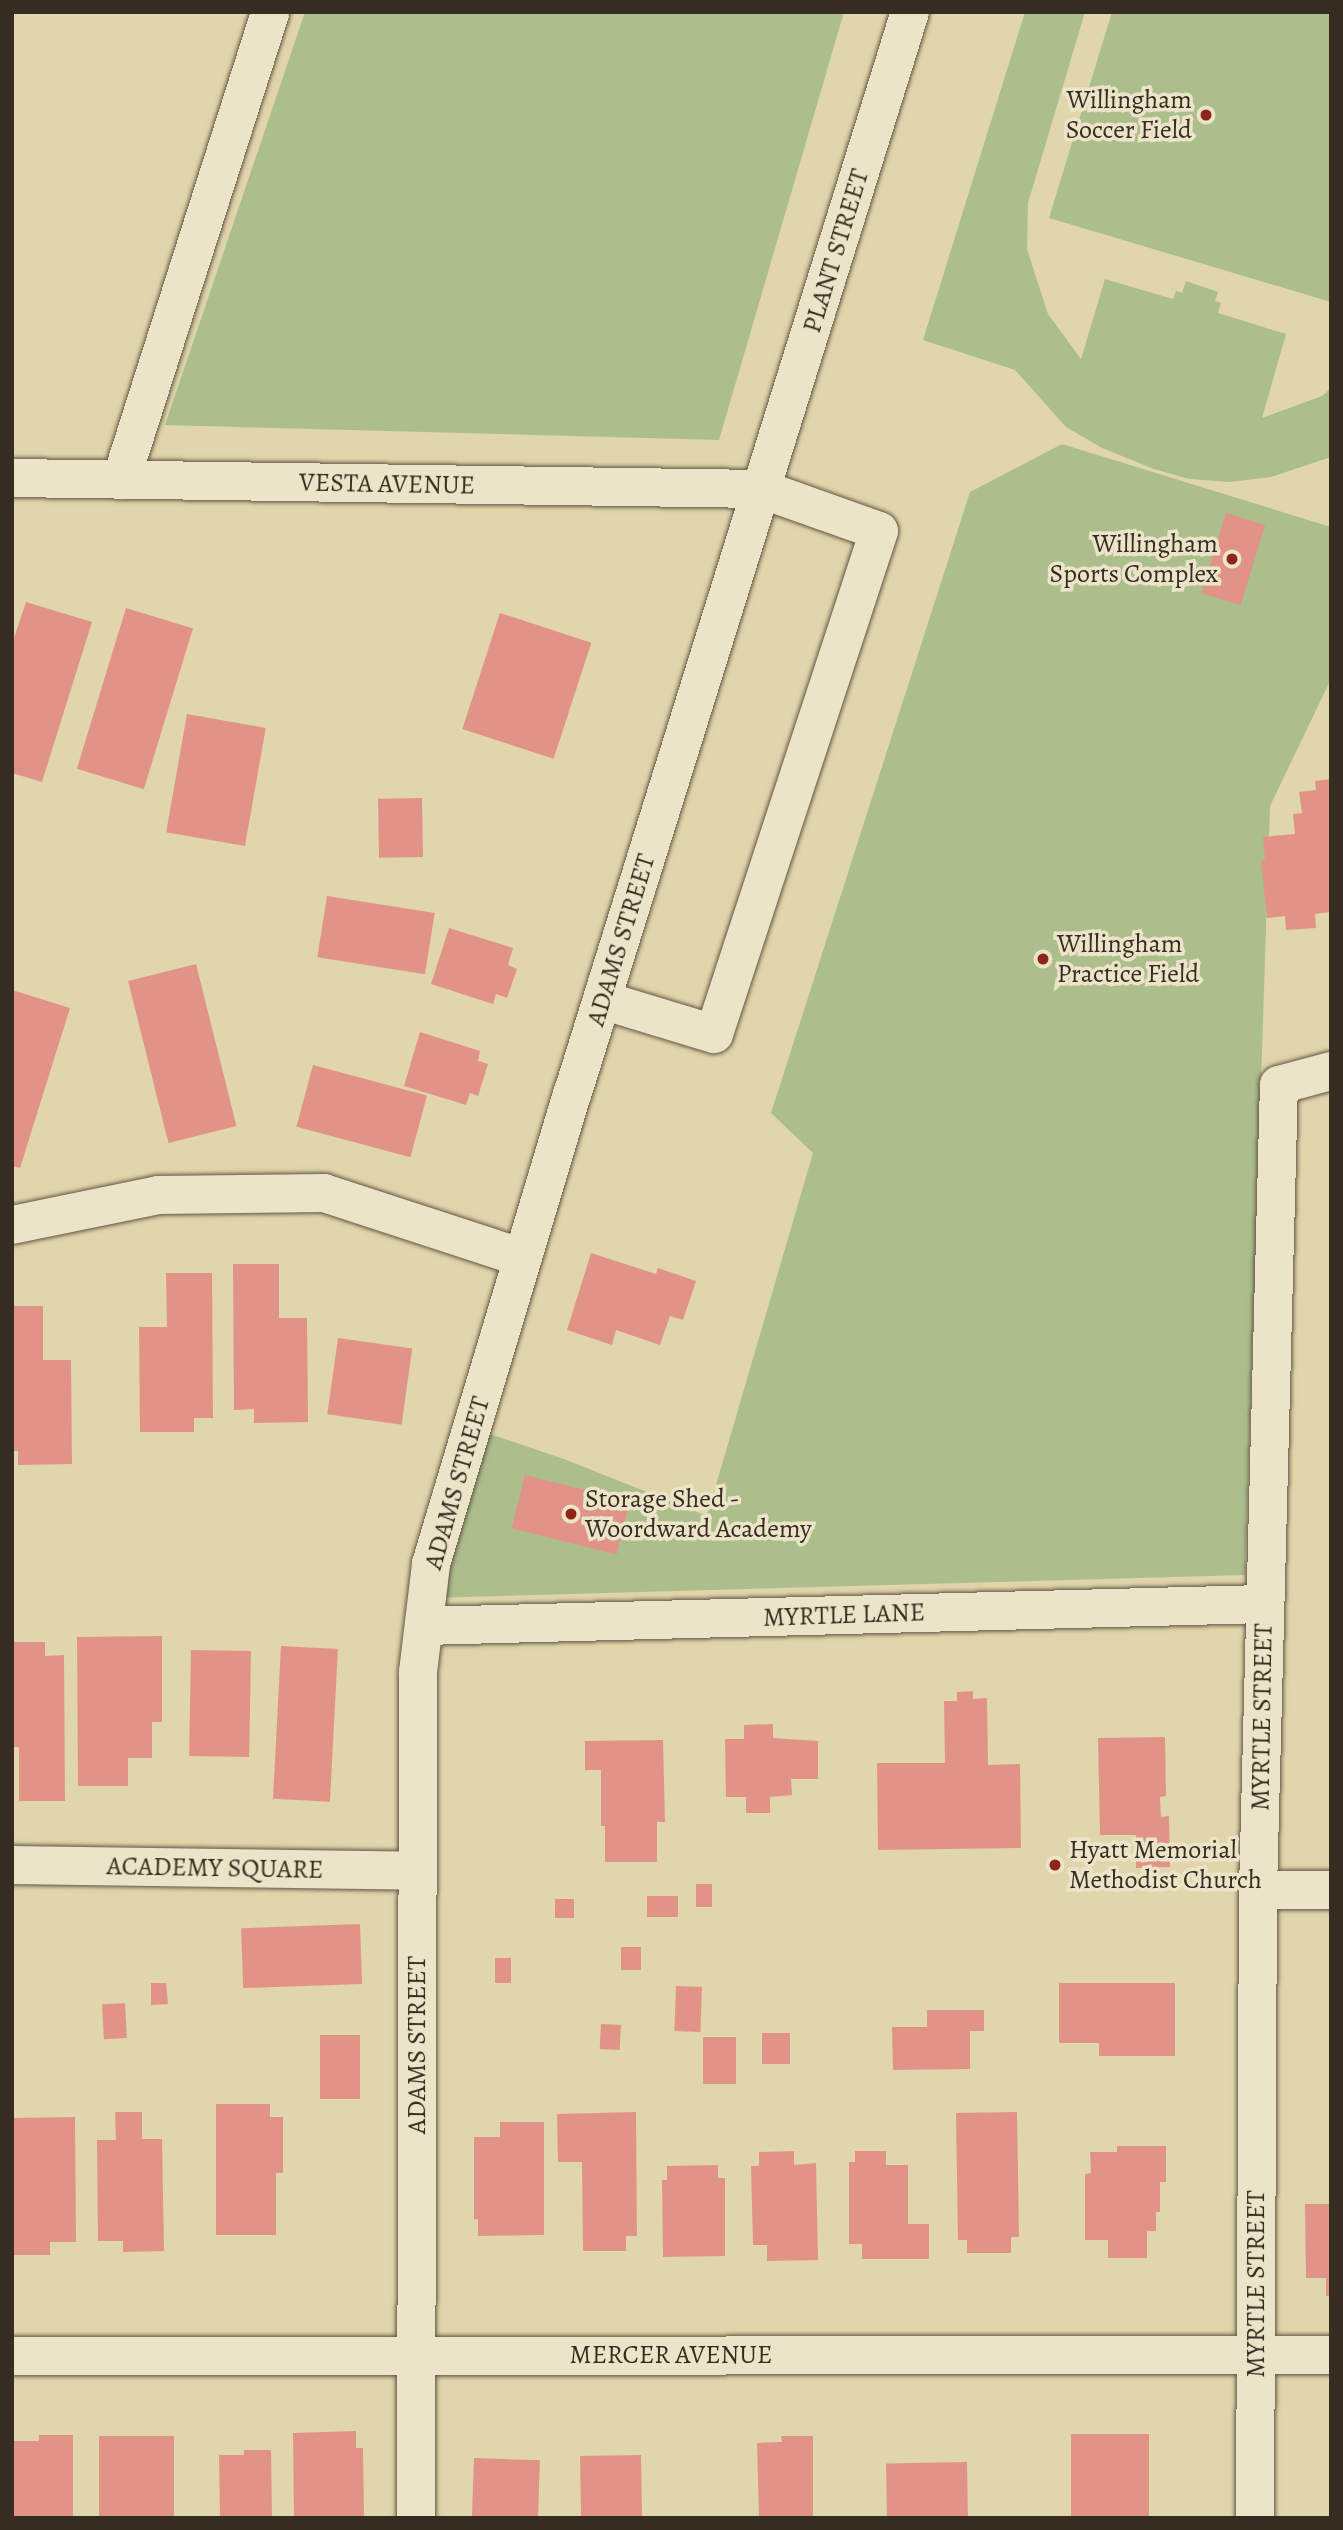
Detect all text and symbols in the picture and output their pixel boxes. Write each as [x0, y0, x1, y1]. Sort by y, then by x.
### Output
place label: Willingham Soccer Field [1066, 84, 1192, 146]
marker: Willingham Soccer Field [1198, 107, 1214, 123]
street label: PLANT STREET [796, 165, 876, 337]
street label: VESTA AVENUE [299, 467, 475, 501]
place label: Willingham Sports Complex [1050, 528, 1218, 590]
marker: Willingham Sports Complex [1224, 551, 1240, 567]
street label: ADAMS STREET [580, 850, 662, 1030]
place label: Willingham Practice Field [1057, 928, 1199, 990]
marker: Willingham Practice Field [1035, 951, 1051, 967]
street label: ADAMS STREET [417, 1393, 497, 1573]
place label: Storage Shed - Woordward Academy [585, 1483, 812, 1544]
marker: Storage Shed - Woordward Academy [563, 1506, 579, 1522]
street label: MYRTLE LANE [762, 1597, 926, 1633]
street label: MYRTLE STREET [1245, 1623, 1279, 1811]
place label: Hyatt Memorial Methodist Church [1069, 1834, 1262, 1896]
street label: ACADEMY SQUARE [106, 1851, 324, 1885]
marker: Hyatt Memorial Methodist Church [1047, 1857, 1063, 1873]
street label: ADAMS STREET [401, 1956, 433, 2134]
street label: MYRTLE STREET [1240, 2190, 1272, 2378]
street label: MERCER AVENUE [570, 2339, 772, 2371]

